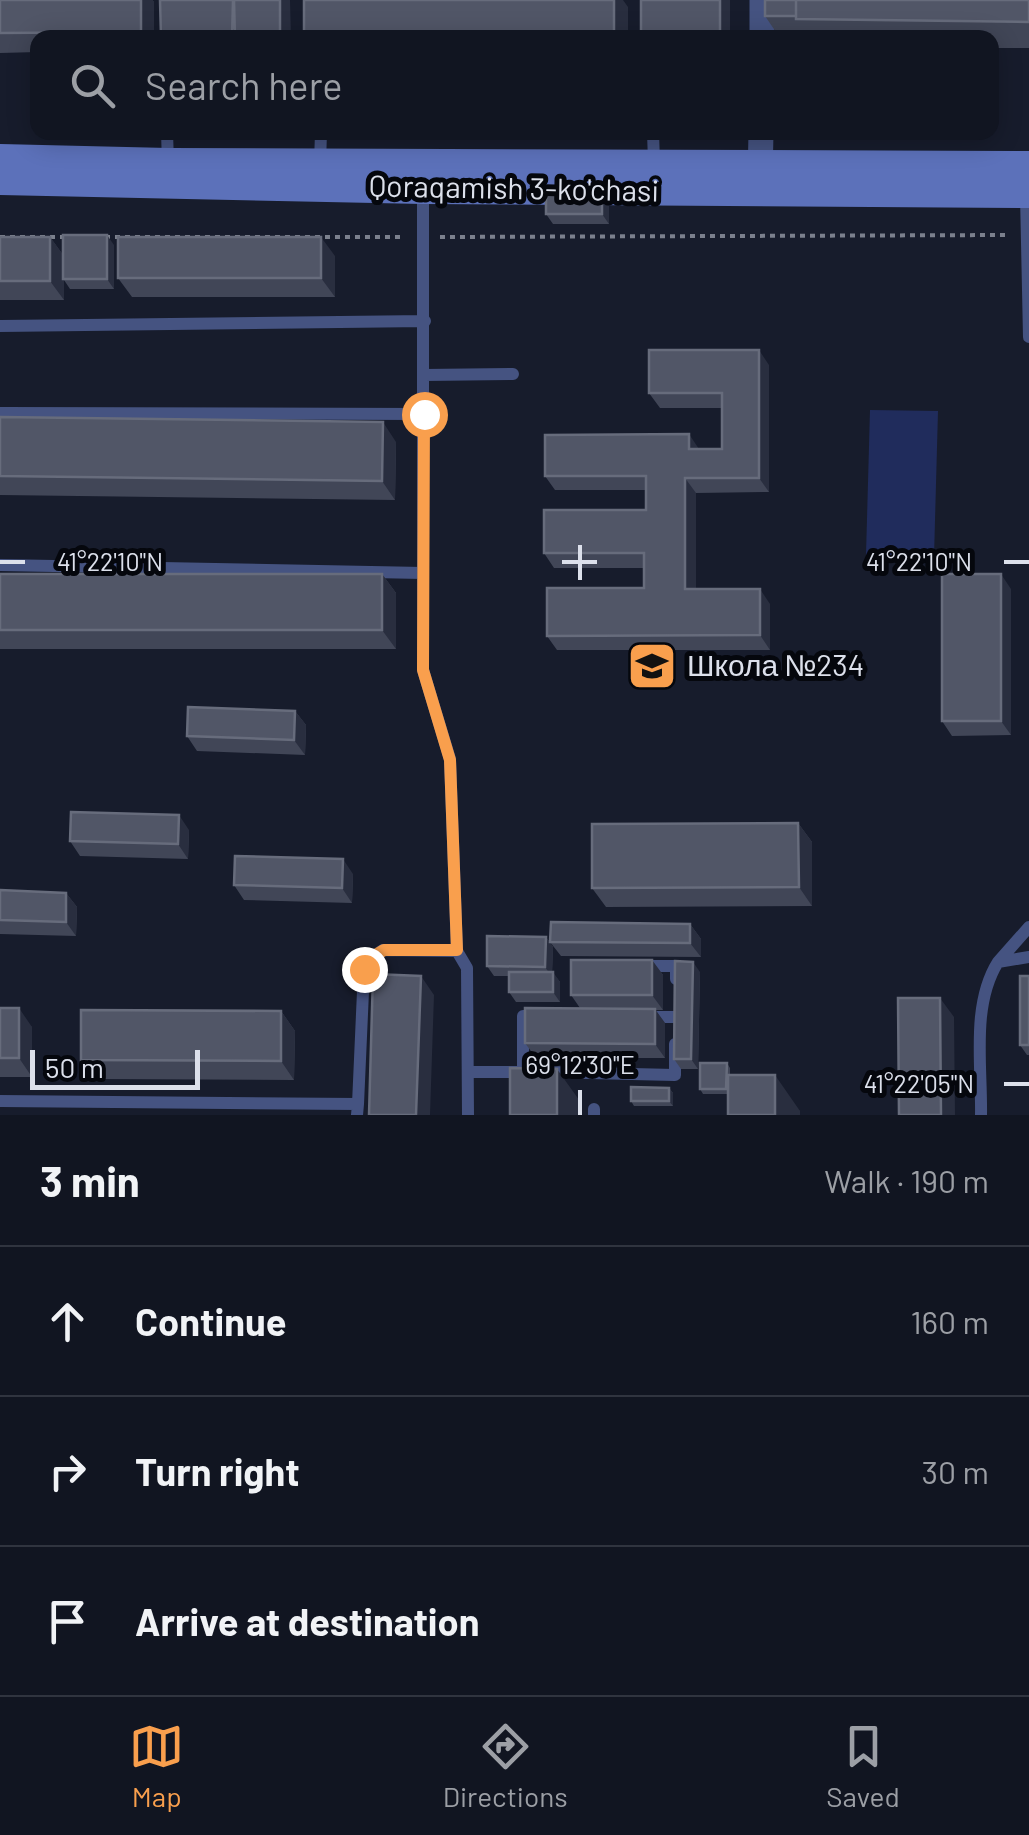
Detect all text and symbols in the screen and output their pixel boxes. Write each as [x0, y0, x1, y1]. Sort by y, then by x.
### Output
search box [30, 30, 999, 140]
icon: search [65, 58, 120, 113]
text: Search here [145, 62, 343, 108]
street label: Qoraqamish 3-ko'chasi [369, 166, 659, 208]
route start [402, 392, 448, 438]
text: 41°22'10"N [57, 546, 163, 576]
text: 41°22'10"N [866, 546, 972, 576]
school or university icon: Школа №234 [626, 640, 678, 692]
place label: Школа №234 [687, 646, 864, 682]
route end [342, 947, 388, 993]
scale bar [30, 1045, 200, 1090]
text: 69°12'30"E [525, 1049, 635, 1079]
text: 50 m [45, 1050, 104, 1084]
text: 41°22'05"N [864, 1068, 974, 1098]
text: 3 min [40, 1155, 140, 1205]
text: Walk · 190 m [824, 1161, 989, 1199]
icon: ahead [40, 1294, 95, 1349]
text: Continue [135, 1298, 286, 1344]
text: 160 m [910, 1302, 989, 1340]
icon: right [40, 1444, 95, 1499]
text: Turn right [135, 1448, 300, 1494]
text: 30 m [922, 1452, 989, 1490]
icon: arrive [40, 1594, 95, 1649]
text: Arrive at destination [135, 1598, 480, 1644]
tab: Map [129, 1719, 184, 1813]
tab: Directions [443, 1719, 568, 1813]
tab: Saved [826, 1719, 900, 1813]

